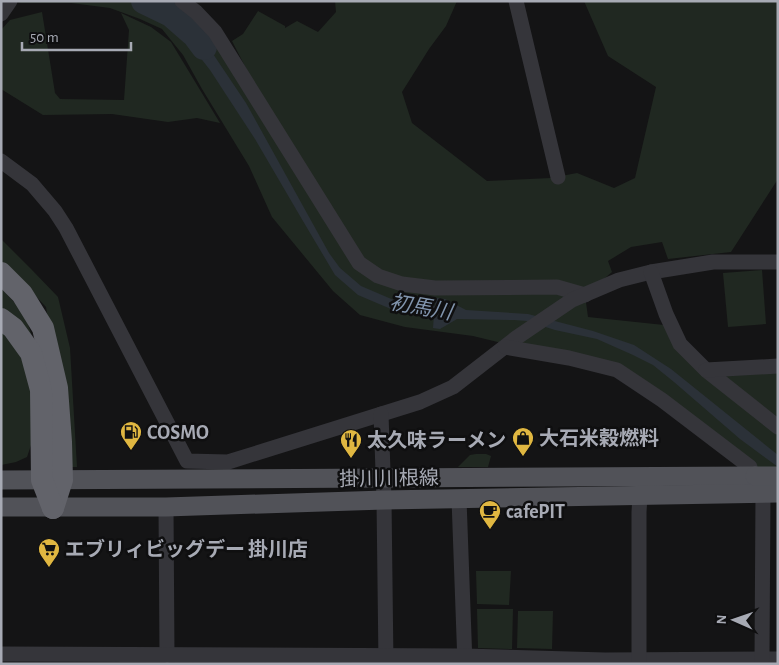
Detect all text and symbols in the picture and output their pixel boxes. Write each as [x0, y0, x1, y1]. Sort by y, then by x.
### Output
scale bar [22, 20, 131, 52]
text: 50 m [30, 30, 59, 45]
water label: 初馬川 [388, 291, 456, 324]
fuel station icon: COSMO [119, 420, 143, 451]
place label: COSMO [147, 423, 209, 443]
shop icon: 大石米穀燃料 [511, 426, 535, 457]
place label: 大石米穀燃料 [539, 427, 659, 449]
restaurant icon: 太久味ラーメン [339, 428, 363, 459]
place label: 太久味ラーメン [367, 430, 506, 451]
street label: 掛川川根線 [339, 466, 439, 490]
cafe icon: cafePIT [478, 499, 502, 530]
place label: cafePIT [506, 502, 565, 522]
supermarket icon: エブリィビッグデー 掛川店 [37, 537, 61, 568]
place label: エブリィビッグデー 掛川店 [65, 538, 308, 560]
north arrow [709, 595, 759, 645]
text: N [715, 614, 729, 625]

